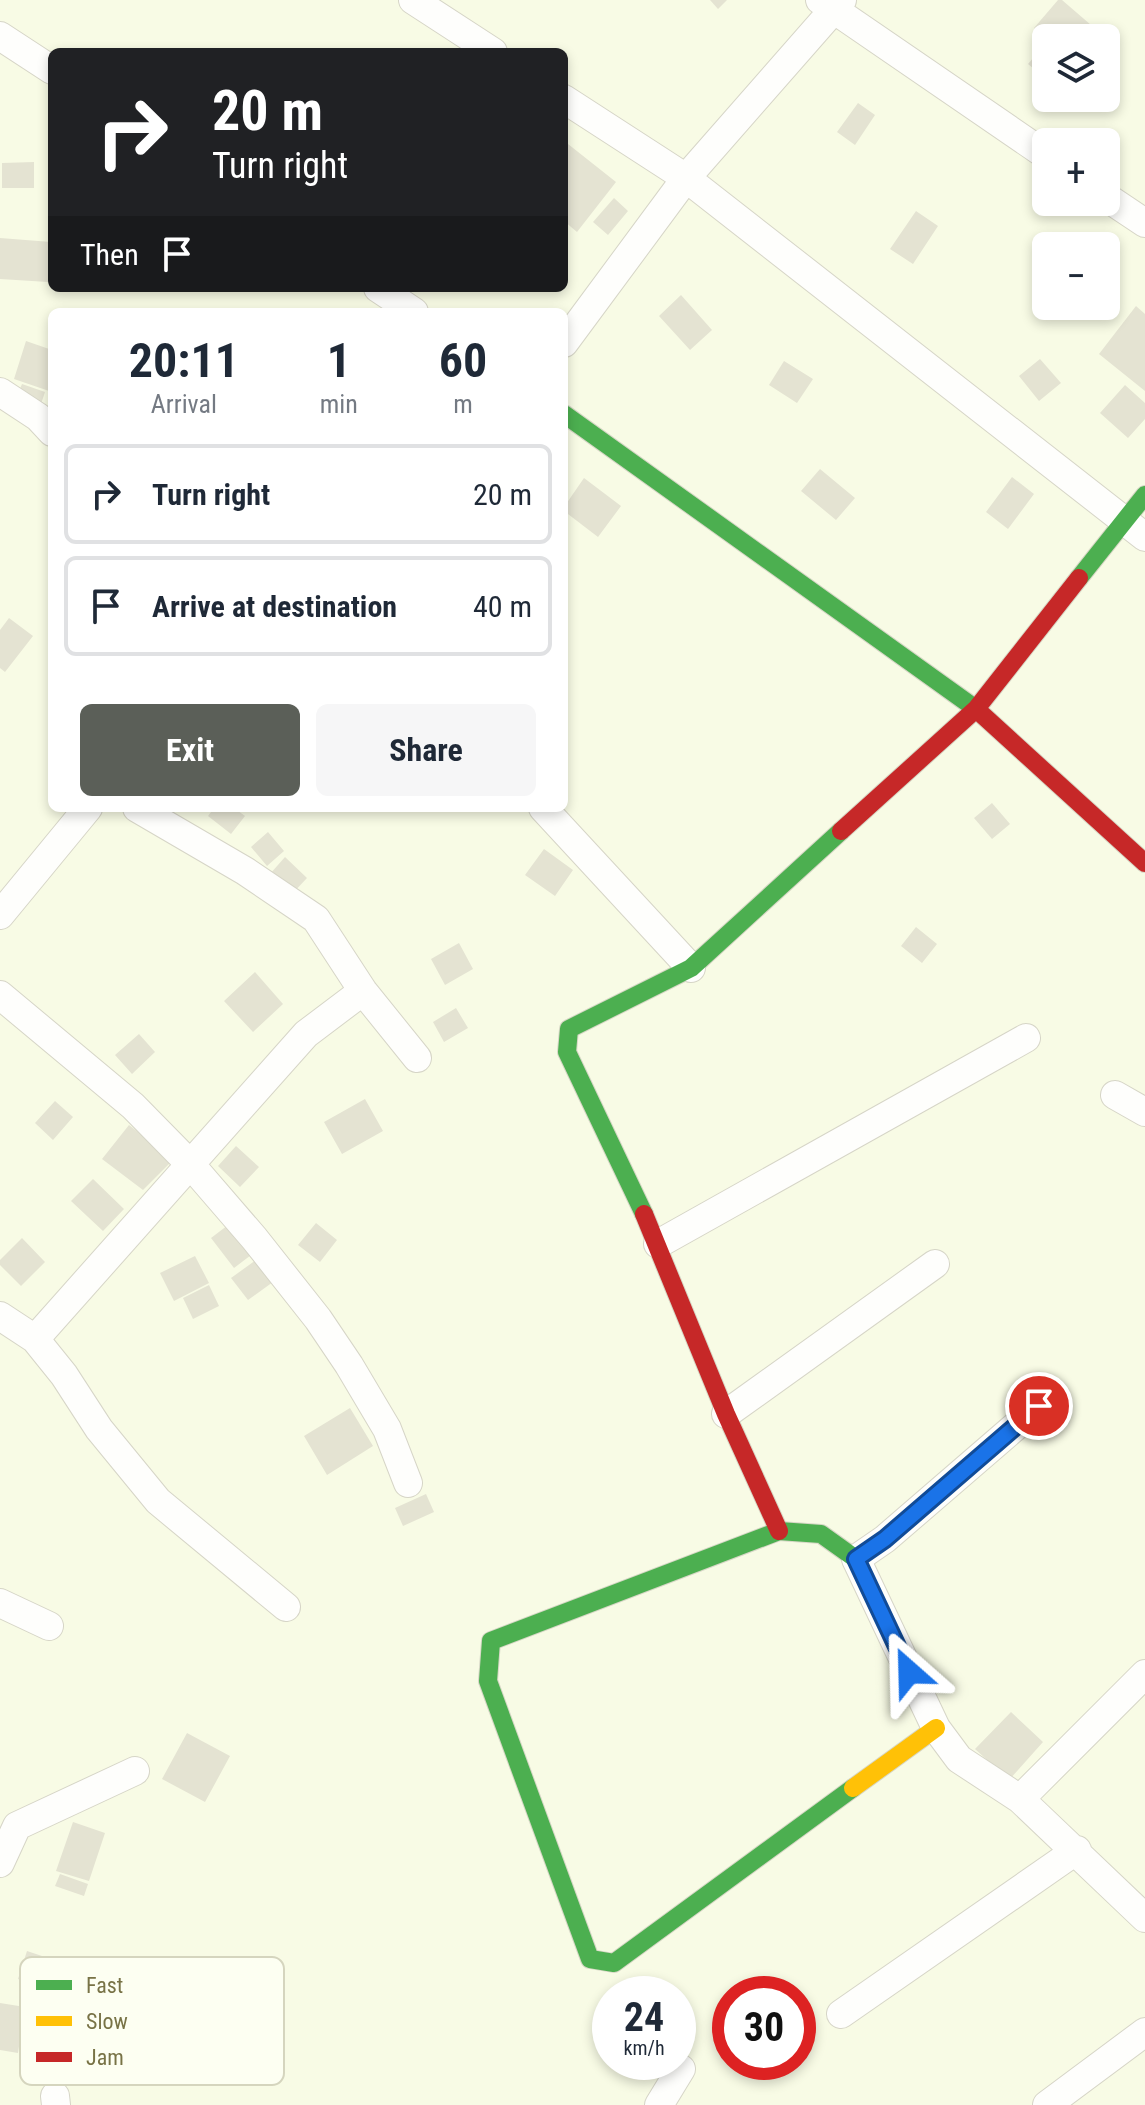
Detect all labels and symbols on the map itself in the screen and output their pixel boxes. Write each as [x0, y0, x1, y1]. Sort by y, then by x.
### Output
pin [1005, 1372, 1073, 1440]
position arrow [867, 1630, 951, 1714]
legend [20, 1957, 284, 2085]
text: Fast [86, 1973, 123, 1998]
speed limit sign: 30 [712, 1976, 816, 2080]
text: Slow [86, 2009, 128, 2034]
text: Jam [86, 2045, 124, 2070]

